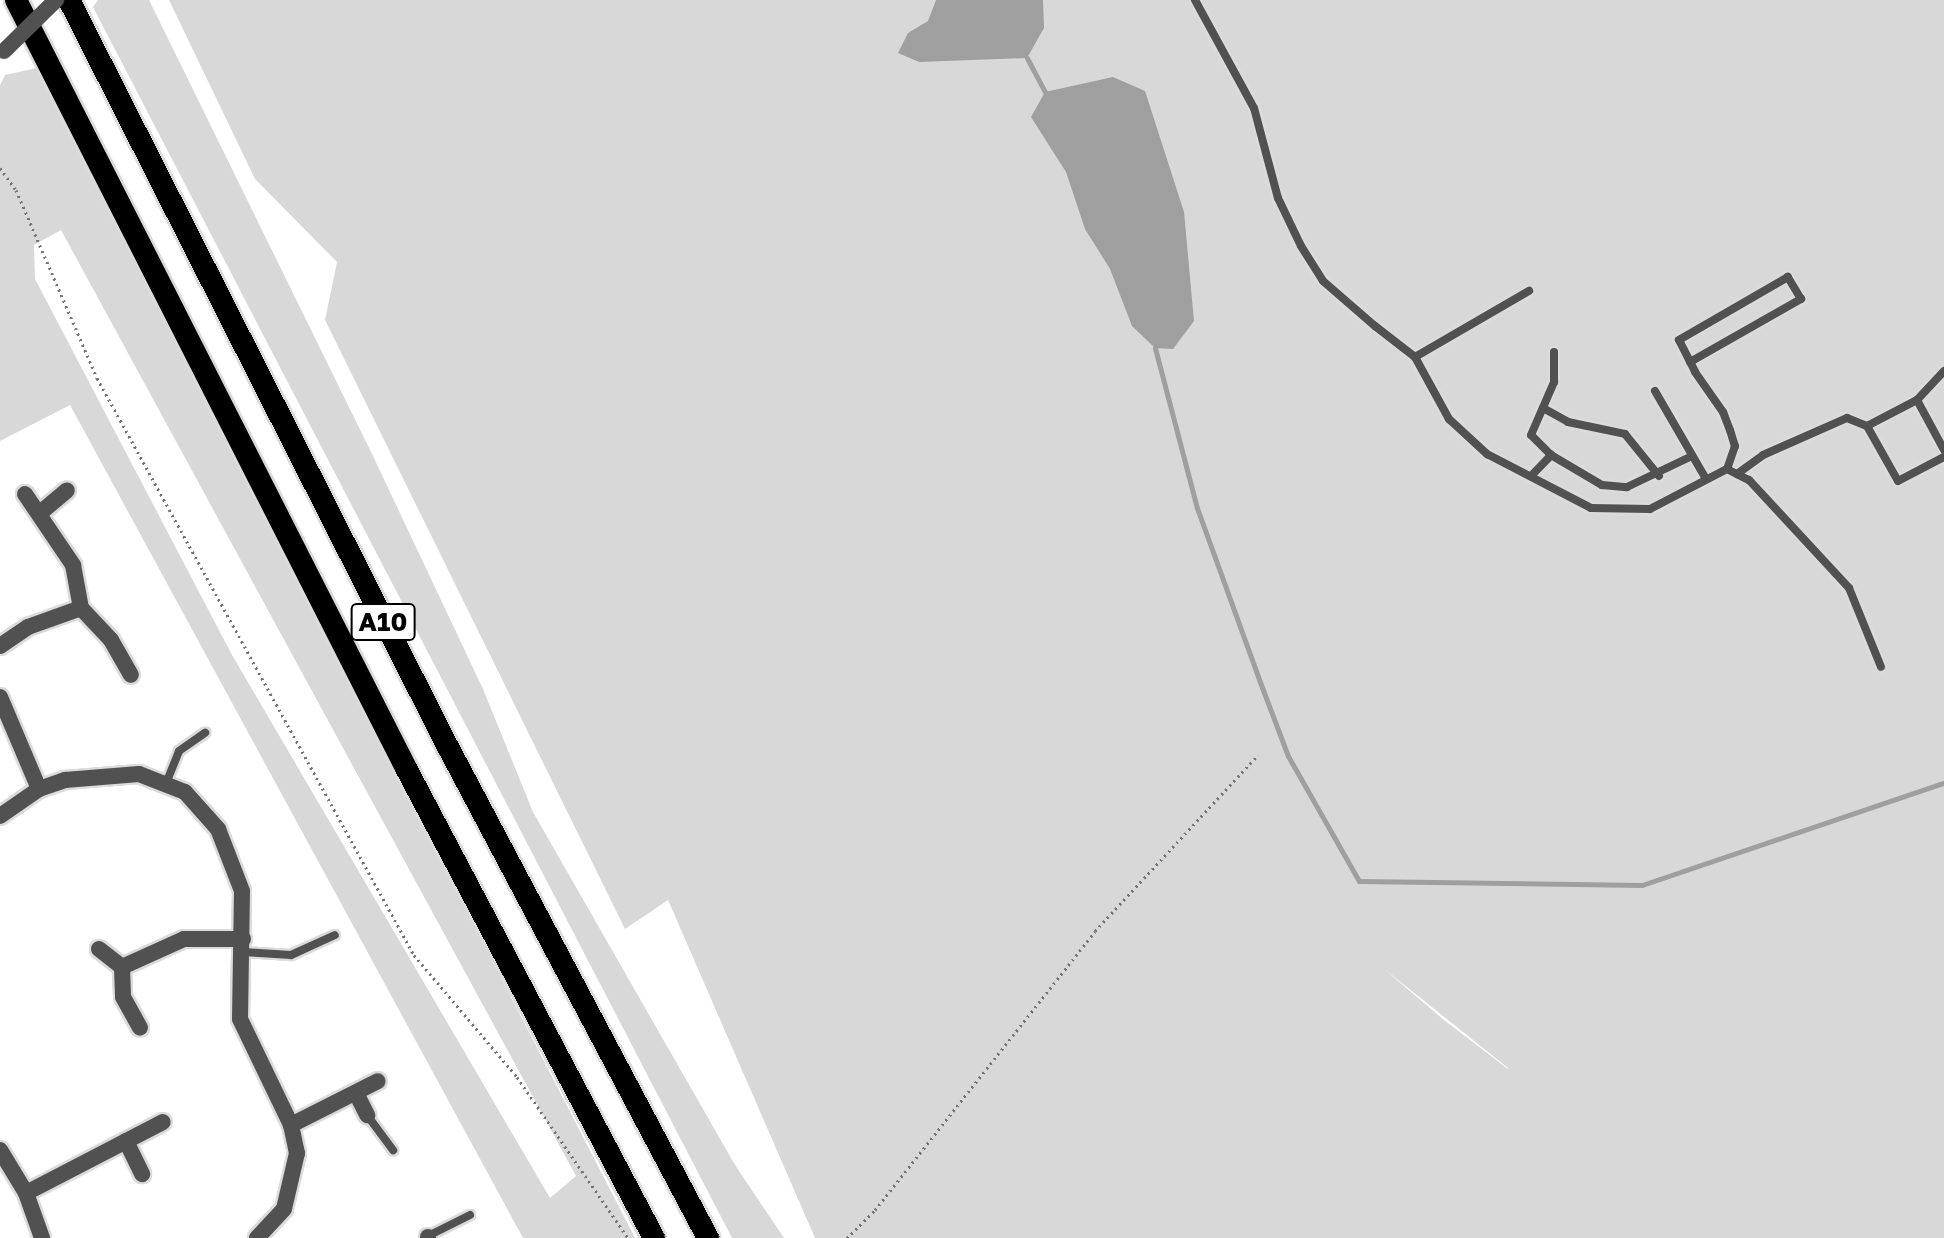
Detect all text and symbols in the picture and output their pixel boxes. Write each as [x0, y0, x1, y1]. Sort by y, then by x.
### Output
road number: A10 [349, 600, 417, 644]

